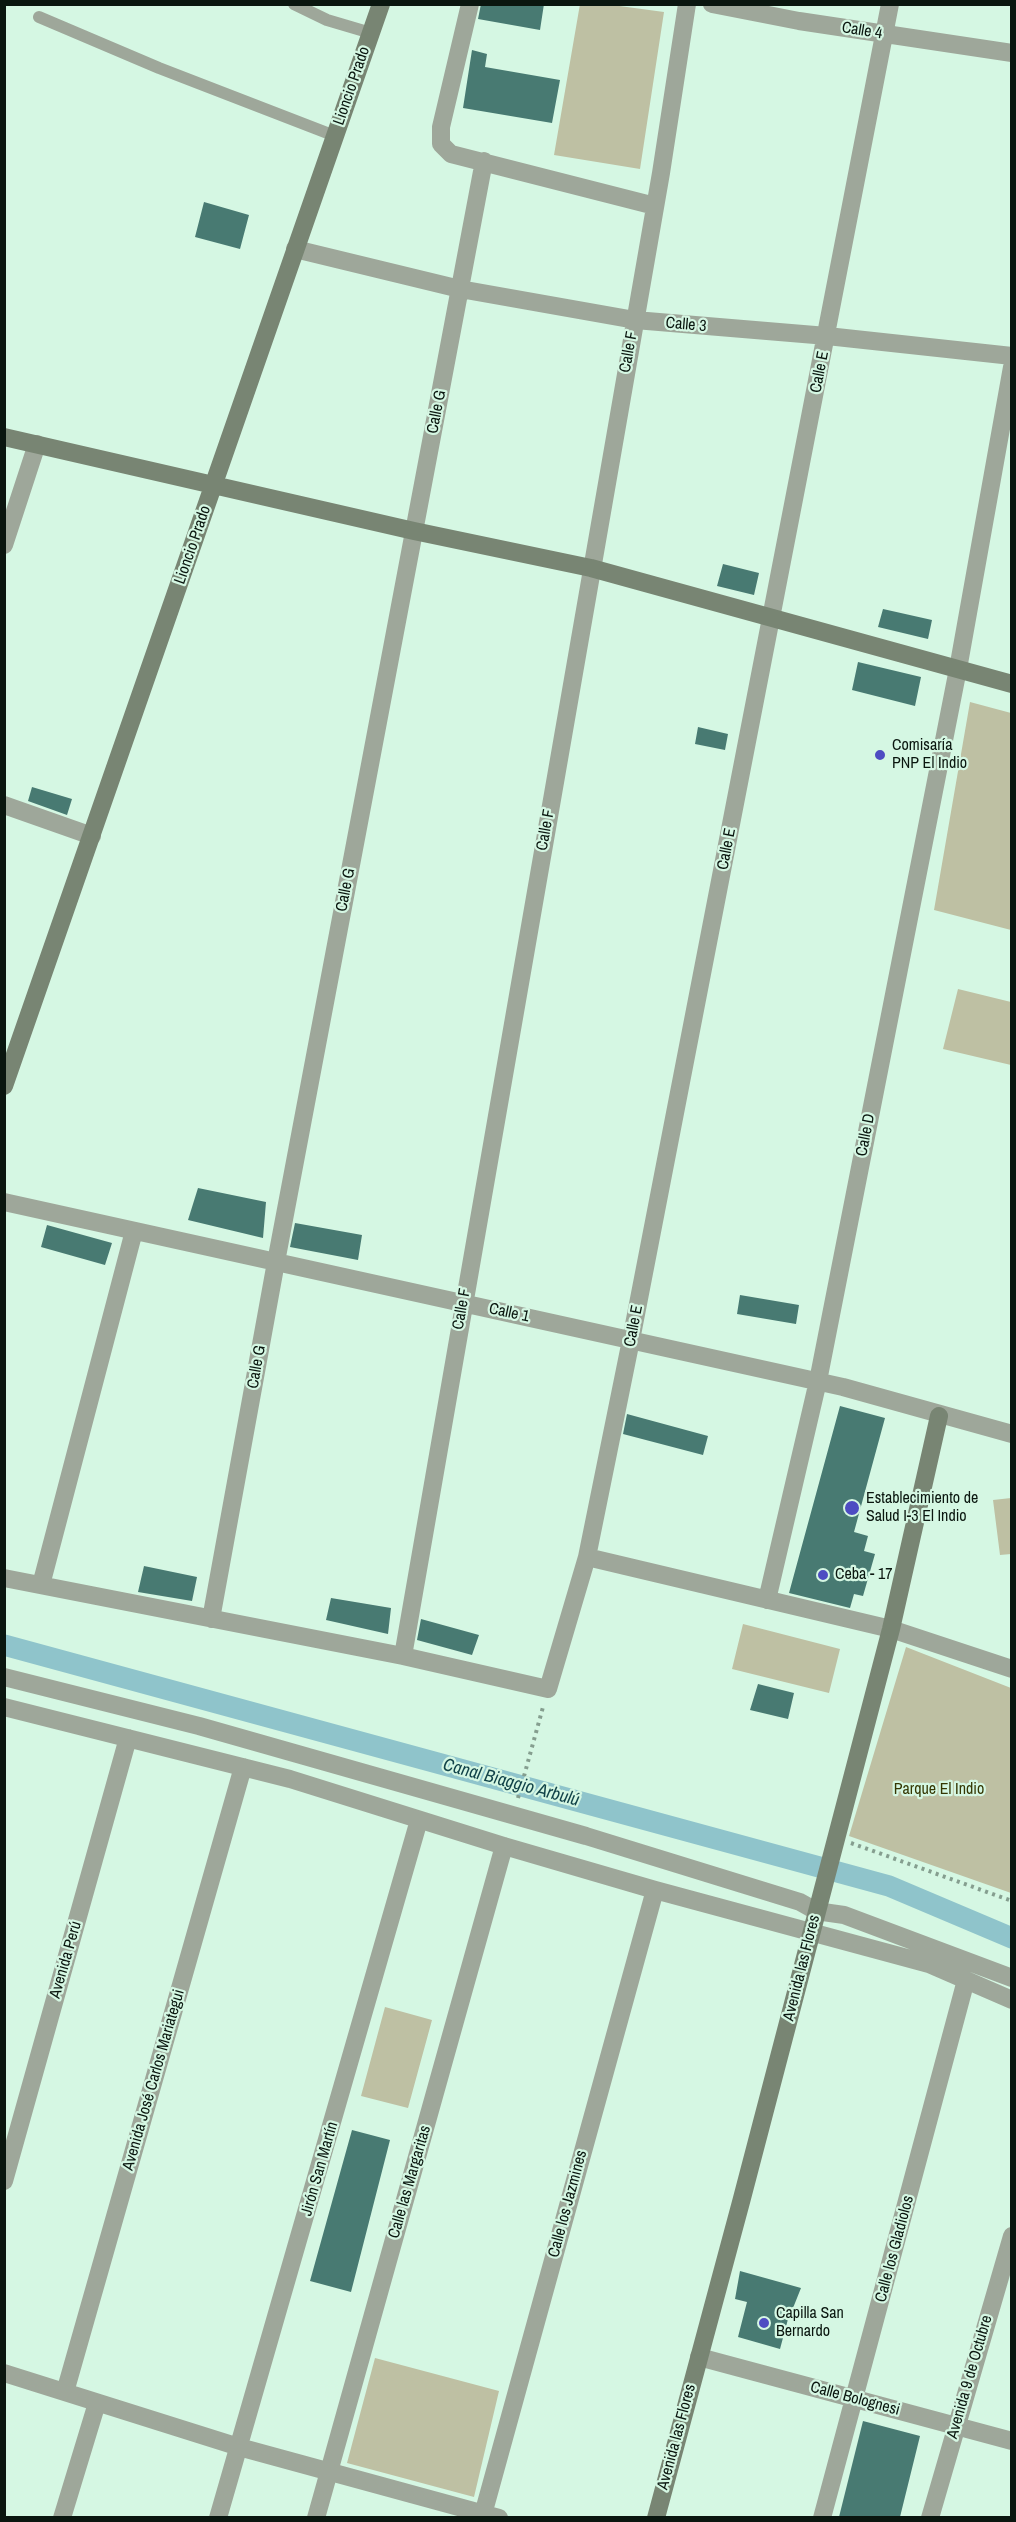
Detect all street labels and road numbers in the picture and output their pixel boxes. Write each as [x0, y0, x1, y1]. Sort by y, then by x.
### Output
street label: Calle 4 [840, 18, 884, 44]
street label: Lioncio Prado [330, 44, 374, 128]
street label: Calle 3 [665, 314, 707, 336]
street label: Calle F [616, 330, 642, 374]
street label: Calle E [807, 349, 833, 395]
street label: Calle G [423, 389, 451, 435]
street label: Lioncio Prado [171, 503, 215, 587]
street label: Calle F [533, 808, 559, 852]
street label: Calle E [714, 826, 740, 872]
street label: Calle G [332, 867, 360, 913]
street label: Calle D [852, 1112, 880, 1158]
street label: Calle F [449, 1287, 475, 1331]
street label: Calle 1 [487, 1299, 531, 1327]
street label: Calle E [621, 1303, 647, 1349]
street label: Calle G [244, 1344, 270, 1390]
street label: Avenida las Flores [780, 1913, 824, 2023]
street label: Avenida Perú [46, 1919, 86, 2001]
street label: Avenida José Carlos Mariategui [119, 1987, 189, 2173]
street label: Jirón San Martín [297, 2120, 343, 2218]
street label: Calle las Margaritas [385, 2123, 435, 2241]
street label: Calle los Jazmines [544, 2148, 592, 2260]
street label: Calle los Gladiolos [872, 2194, 918, 2304]
street label: Avenida 9 de Octubre [943, 2313, 997, 2441]
street label: Calle Bolognesi [808, 2378, 902, 2420]
street label: Avenida las Flores [654, 2382, 700, 2492]

